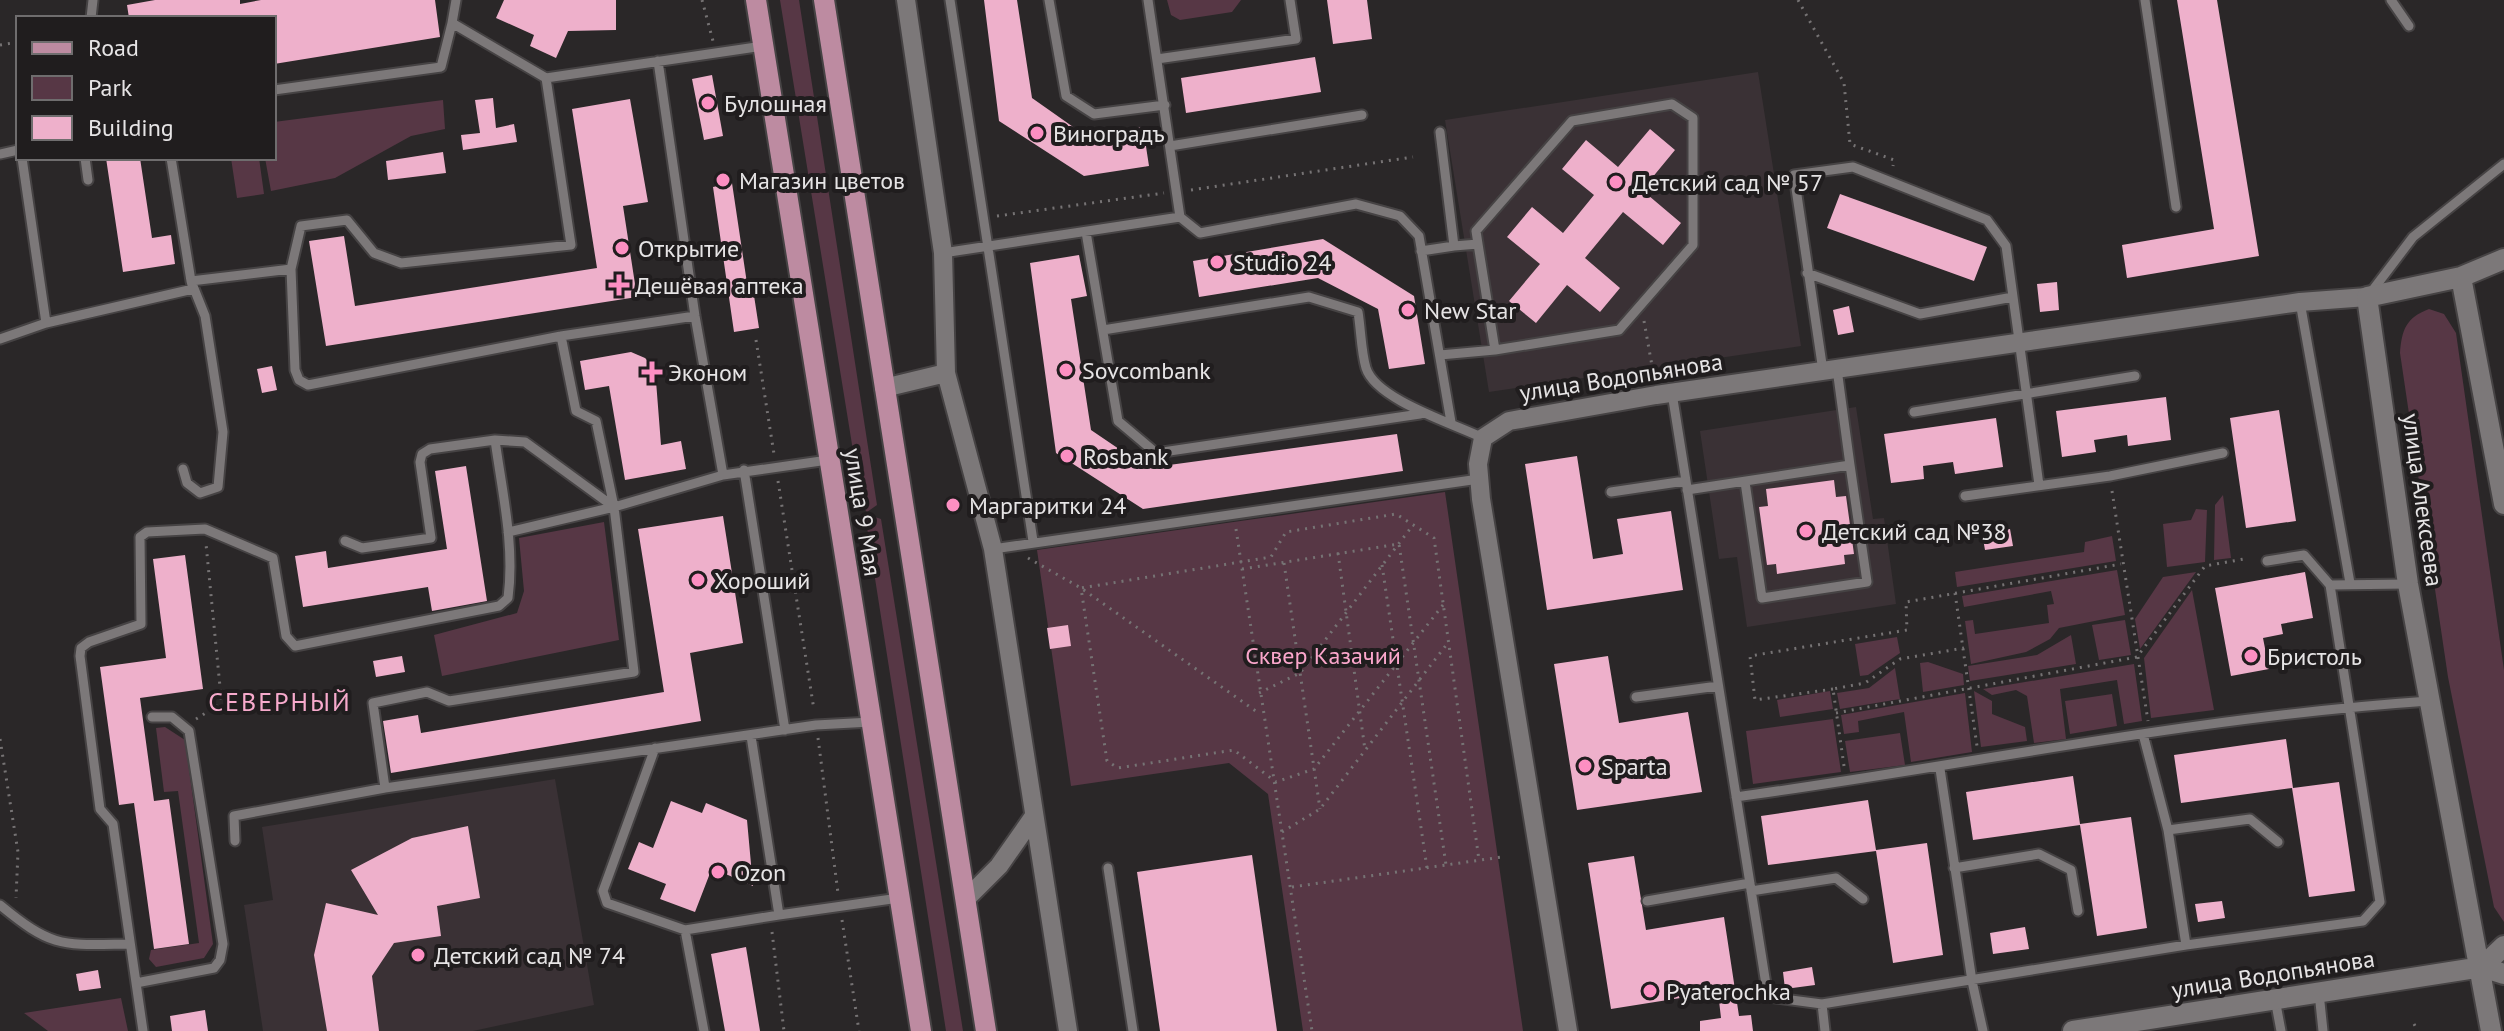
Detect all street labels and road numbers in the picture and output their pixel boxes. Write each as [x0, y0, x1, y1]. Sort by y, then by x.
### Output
street label: улица Водопьянова [1517, 346, 1725, 408]
street label: улица Алексеева [2396, 412, 2450, 588]
street label: улица 9 Мая [838, 446, 888, 578]
street label: улица Водопьянова [2169, 943, 2377, 1005]

